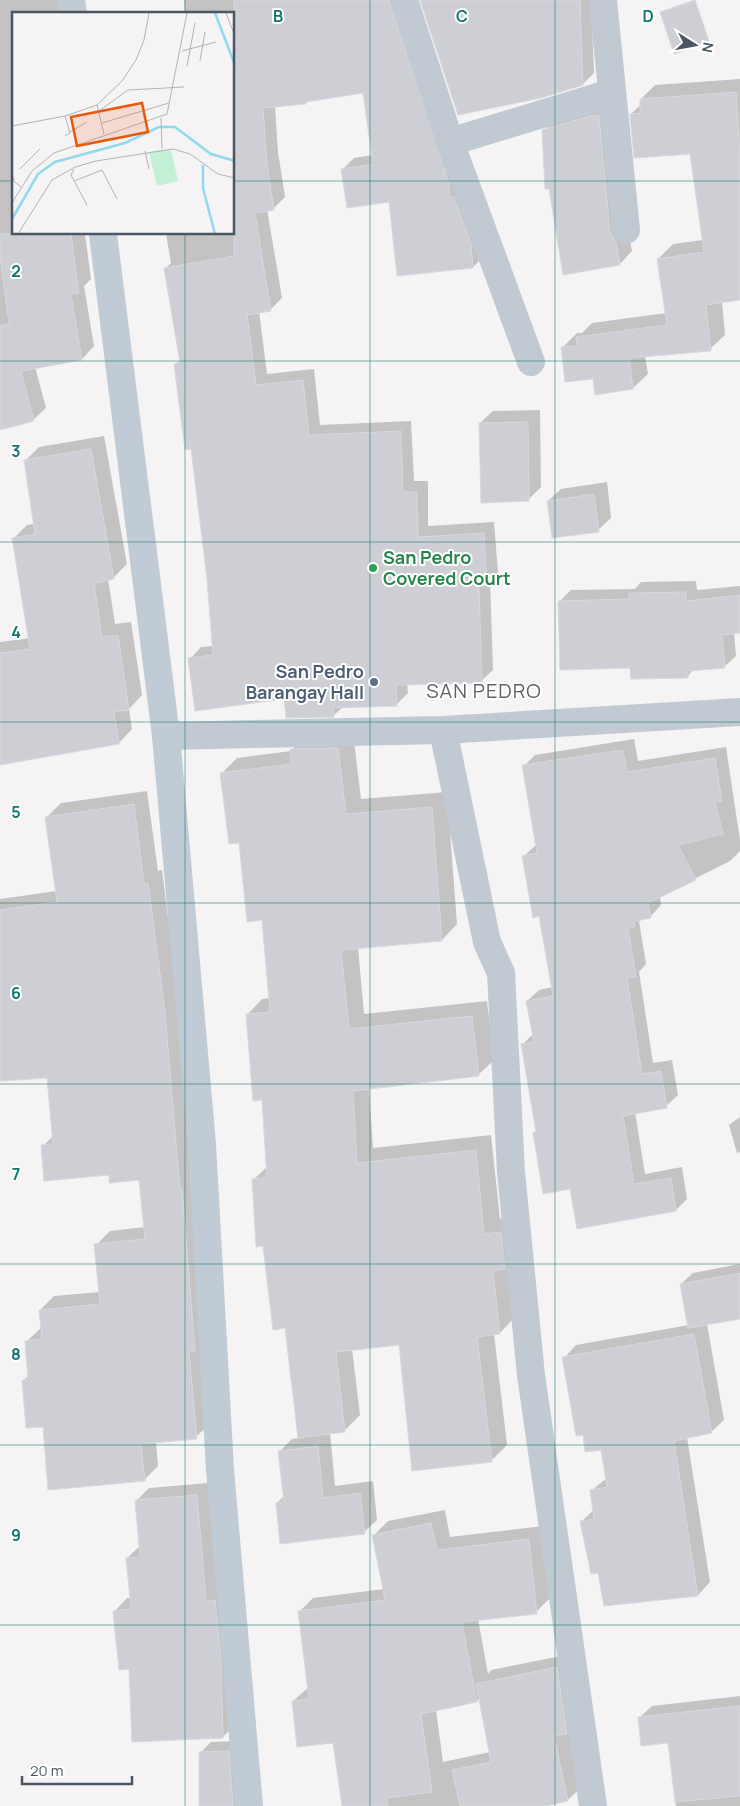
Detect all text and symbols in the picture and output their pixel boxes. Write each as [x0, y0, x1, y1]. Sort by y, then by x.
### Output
text: B [273, 5, 283, 27]
text: C [456, 5, 468, 27]
text: D [642, 5, 654, 27]
inset map [12, 12, 235, 235]
north arrow [670, 20, 720, 70]
text: N [698, 41, 719, 54]
text: 2 [11, 260, 21, 282]
text: 3 [11, 440, 21, 462]
place label: San Pedro Covered Court [383, 545, 511, 590]
marker: San Pedro Covered Court [367, 562, 379, 574]
text: 4 [11, 621, 21, 643]
place label: San Pedro Barangay Hall [246, 659, 364, 704]
marker: San Pedro Barangay Hall [368, 676, 380, 688]
district label: SAN PEDRO [426, 677, 542, 704]
text: 5 [11, 801, 21, 823]
text: 6 [11, 982, 21, 1004]
text: 7 [12, 1163, 20, 1185]
text: 8 [11, 1343, 21, 1365]
text: 9 [11, 1524, 21, 1546]
scale bar [22, 1754, 132, 1786]
text: 20 m [30, 1760, 63, 1781]

